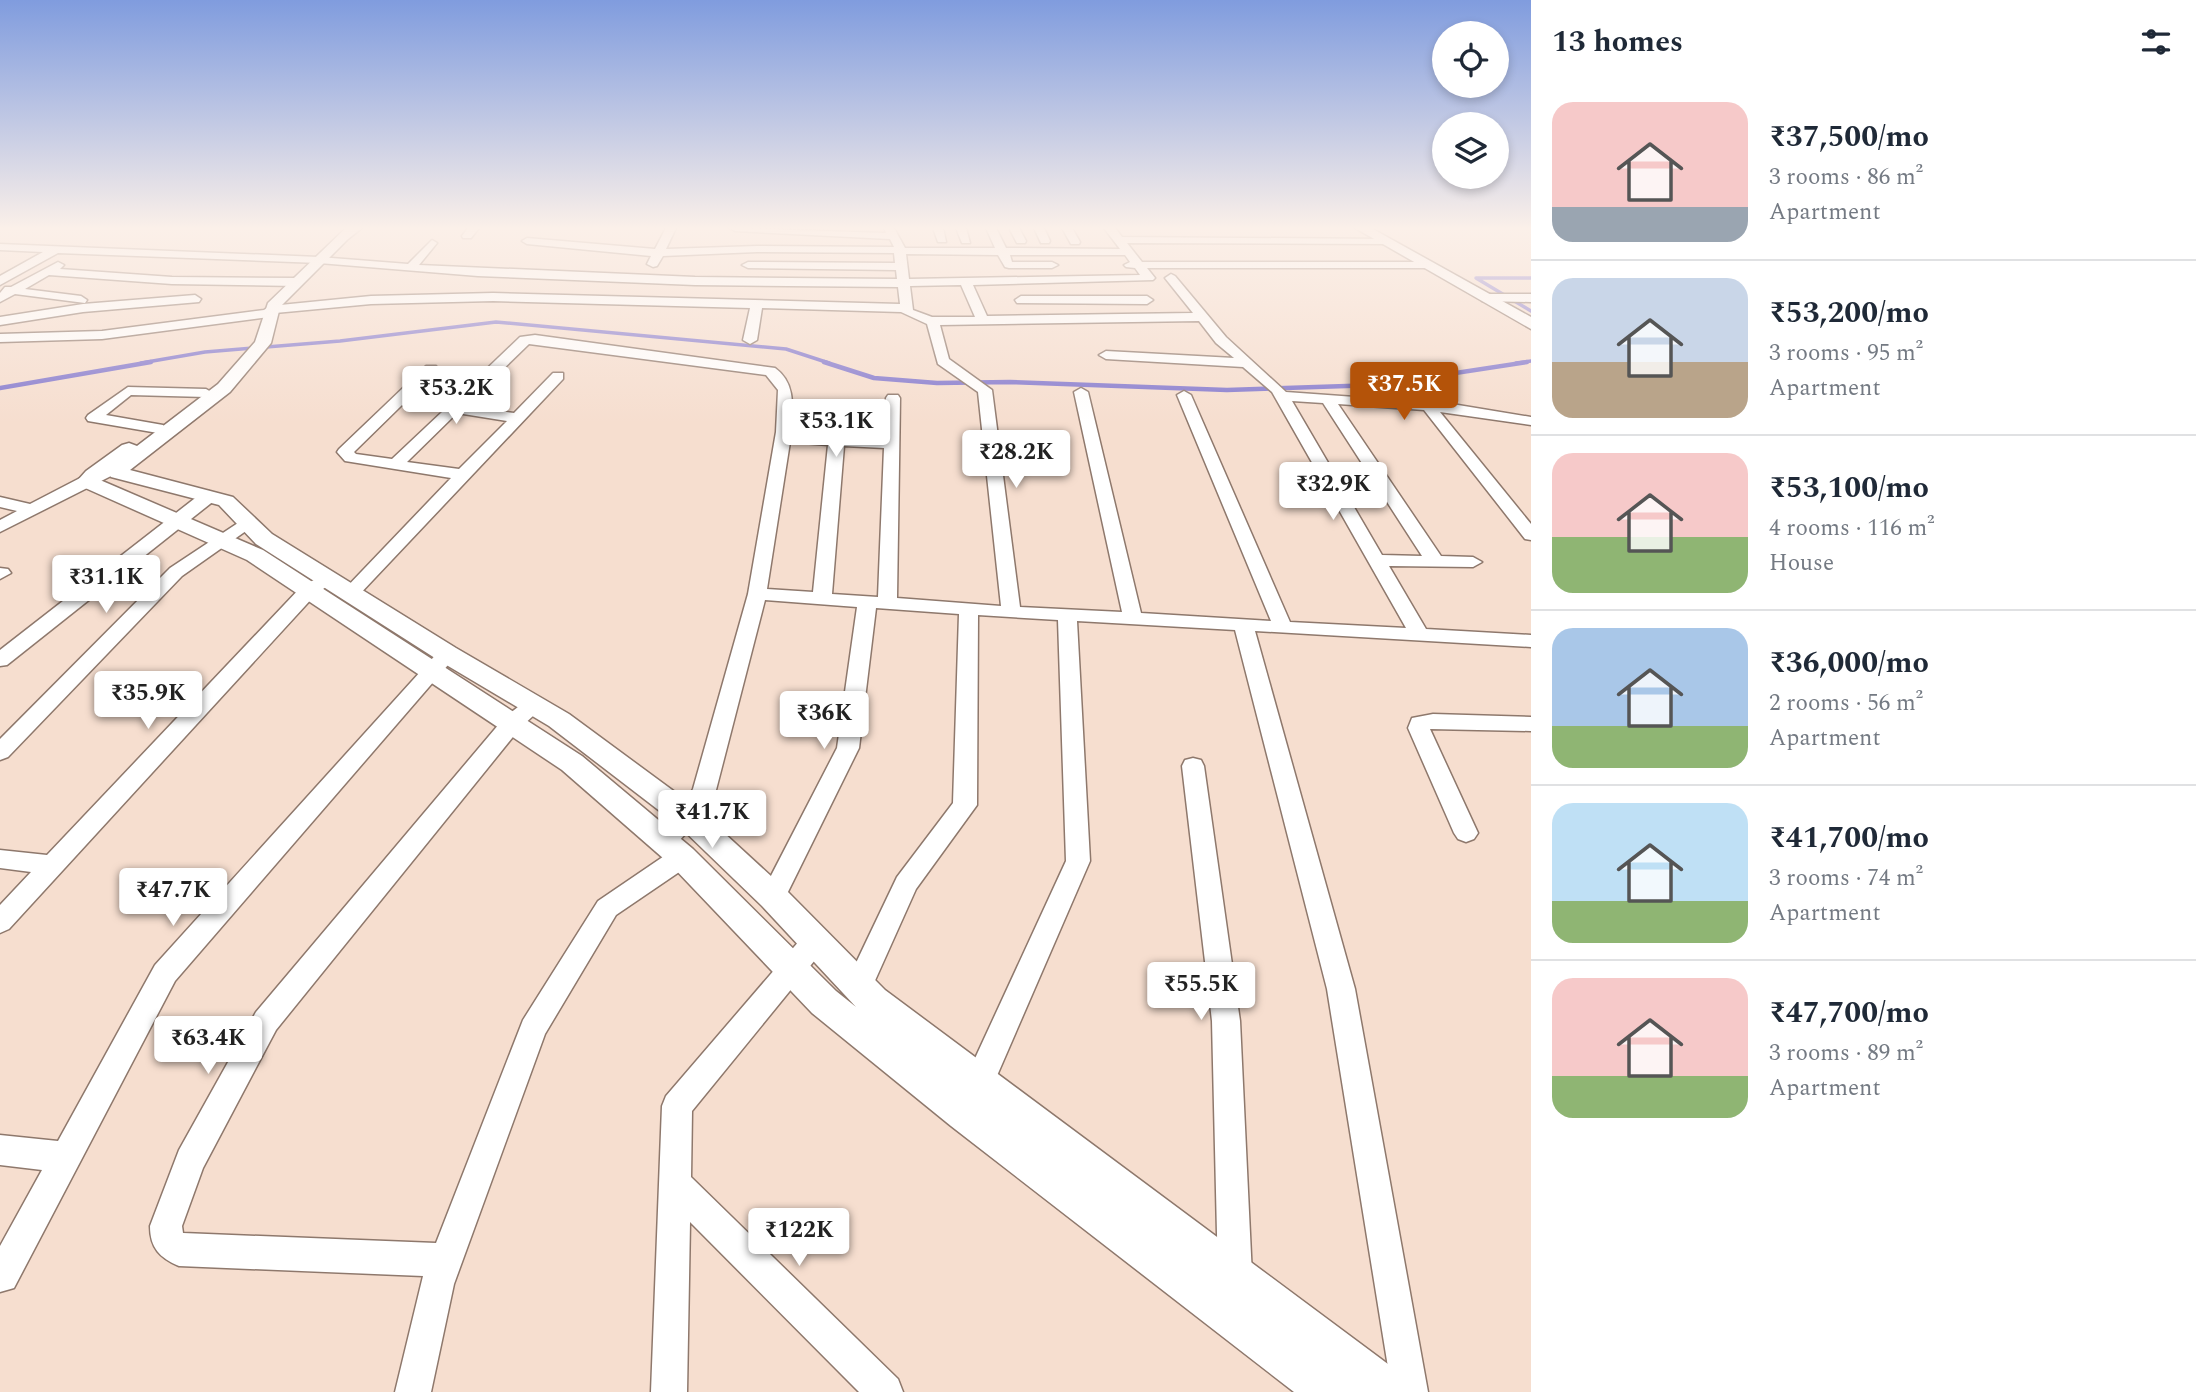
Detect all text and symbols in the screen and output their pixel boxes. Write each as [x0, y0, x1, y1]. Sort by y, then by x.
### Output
text: 13 homes [1552, 19, 1683, 65]
map controls [1432, 21, 1509, 189]
button: locate [1432, 21, 1509, 98]
icon: filters [2137, 23, 2175, 61]
button: layers [1432, 112, 1509, 189]
text: ₹37,500/mo [1769, 114, 1929, 160]
icon: home [1608, 130, 1692, 214]
text: 3 rooms · 86 m² [1769, 160, 1923, 195]
text: Apartment [1769, 195, 1881, 230]
text: ₹53,200/mo [1769, 290, 1929, 336]
icon: home [1608, 306, 1692, 390]
text: 3 rooms · 95 m² [1769, 336, 1923, 371]
pin: ₹37.5K [1347, 362, 1461, 422]
pin: ₹53.2K [399, 366, 513, 426]
text: ₹37.5K [1366, 367, 1442, 402]
text: ₹53.2K [418, 371, 494, 406]
text: Apartment [1769, 371, 1881, 406]
pin: ₹53.1K [779, 400, 893, 459]
text: ₹53.1K [798, 404, 874, 439]
pin: ₹28.2K [959, 430, 1073, 490]
text: ₹28.2K [978, 435, 1054, 470]
pin: ₹32.9K [1276, 462, 1390, 522]
text: ₹53,100/mo [1769, 465, 1929, 511]
text: ₹32.9K [1295, 467, 1371, 502]
icon: home [1608, 481, 1692, 565]
text: 4 rooms · 116 m² [1769, 511, 1935, 546]
text: House [1769, 546, 1834, 581]
pin: ₹31.1K [49, 556, 163, 615]
text: ₹31.1K [68, 560, 144, 595]
text: ₹36,000/mo [1769, 640, 1929, 686]
icon: home [1608, 656, 1692, 740]
pin: ₹35.9K [91, 672, 205, 731]
text: ₹35.9K [110, 676, 186, 711]
text: 2 rooms · 56 m² [1769, 686, 1923, 721]
pin: ₹36K [783, 692, 865, 751]
text: ₹36K [796, 696, 852, 731]
text: Apartment [1769, 721, 1881, 756]
pin: ₹41.7K [655, 790, 769, 850]
text: ₹41.7K [674, 795, 750, 830]
text: ₹41,700/mo [1769, 815, 1929, 861]
icon: home [1608, 831, 1692, 915]
text: 3 rooms · 74 m² [1769, 861, 1923, 896]
pin: ₹47.7K [116, 869, 230, 928]
text: ₹47.7K [135, 873, 211, 908]
text: Apartment [1769, 896, 1881, 931]
pin: ₹55.5K [1144, 962, 1258, 1022]
text: ₹55.5K [1163, 967, 1239, 1002]
text: ₹47,700/mo [1769, 990, 1929, 1036]
icon: home [1608, 1006, 1692, 1090]
pin: ₹63.4K [151, 1016, 265, 1076]
text: ₹63.4K [170, 1021, 246, 1056]
text: 3 rooms · 89 m² [1769, 1036, 1923, 1071]
text: Apartment [1769, 1071, 1881, 1106]
pin: ₹122K [750, 1208, 848, 1268]
text: ₹122K [764, 1213, 834, 1248]

